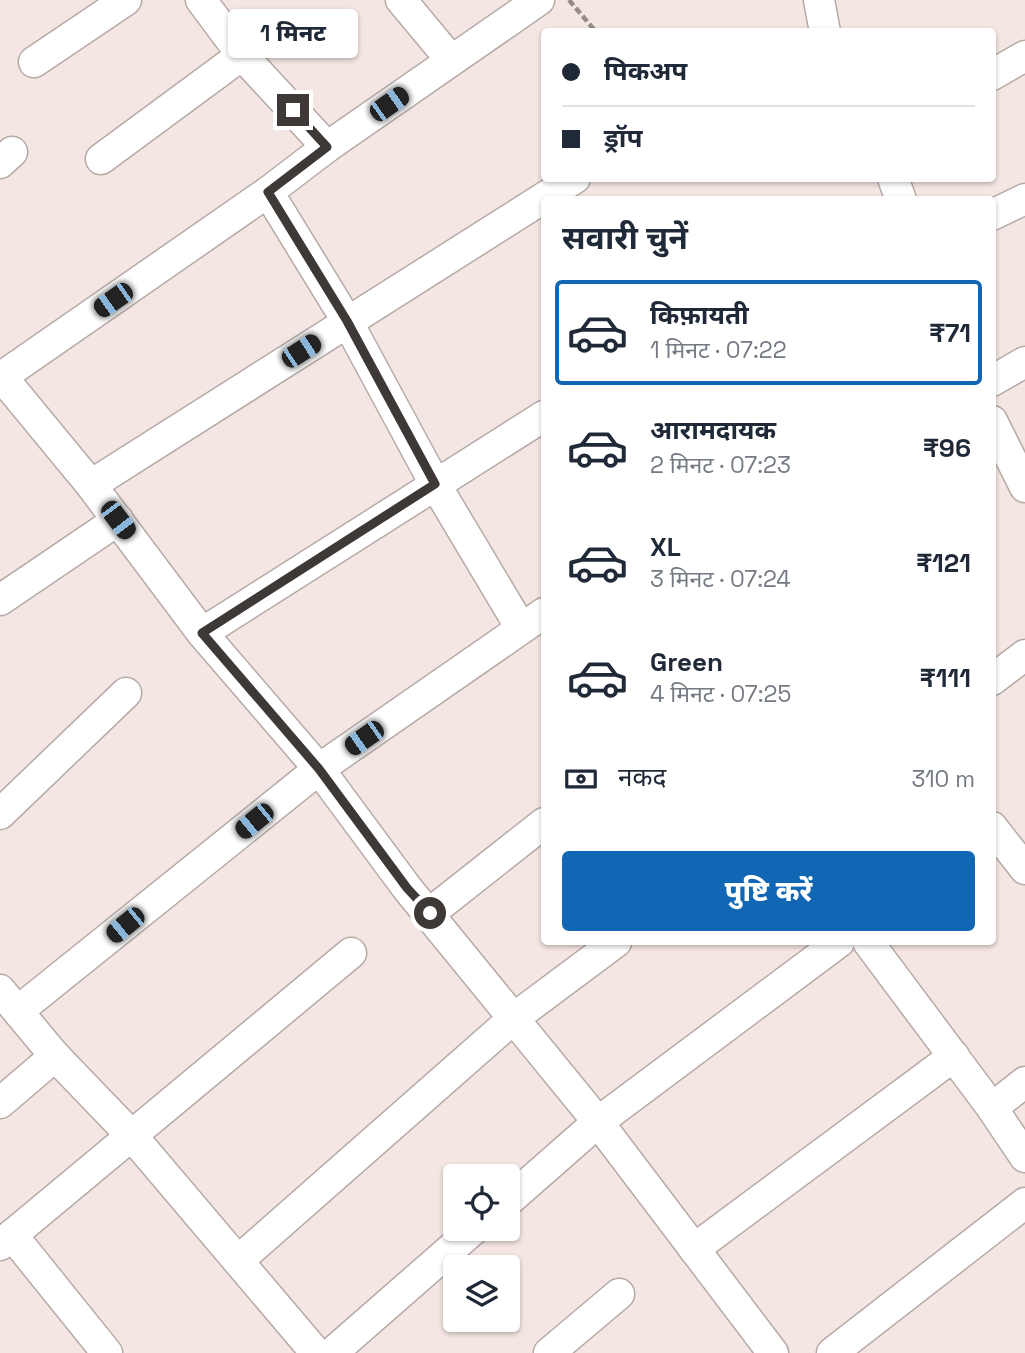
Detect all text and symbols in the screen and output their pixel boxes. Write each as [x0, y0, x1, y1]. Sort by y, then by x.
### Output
callout: 1 मिनट [228, 8, 358, 57]
text: 1 मिनट [260, 18, 326, 48]
text: पिकअप [604, 54, 687, 88]
car [366, 83, 413, 125]
route end [277, 94, 309, 126]
text: ड्रॉप [604, 121, 642, 155]
text: सवारी चुनें [562, 218, 688, 258]
car [90, 279, 137, 321]
text: किफ़ायती [650, 298, 749, 332]
icon: car [566, 301, 629, 364]
text: ₹71 [929, 316, 971, 350]
car [278, 331, 325, 371]
text: 1 मिनट · 07:22 [650, 335, 787, 365]
text: आरामदायक [650, 413, 776, 447]
icon: car [566, 416, 629, 479]
text: ₹96 [923, 431, 971, 465]
text: 2 मिनट · 07:23 [650, 450, 791, 480]
car [97, 497, 140, 543]
text: XL [650, 530, 681, 564]
icon: car [566, 531, 629, 594]
text: ₹121 [916, 546, 971, 580]
text: 3 मिनट · 07:24 [650, 564, 791, 594]
text: Green [650, 645, 723, 679]
icon: car [566, 646, 629, 709]
text: ₹111 [920, 661, 971, 695]
text: 4 मिनट · 07:25 [650, 679, 791, 709]
car [341, 717, 388, 759]
icon: cash [562, 760, 600, 798]
text: नकद [618, 760, 666, 794]
text: 310 m [911, 764, 975, 794]
car [232, 800, 277, 842]
button: पुष्टि करें [562, 851, 975, 931]
route start [414, 897, 446, 929]
car [103, 904, 148, 946]
map controls [443, 1164, 520, 1332]
button: locate [443, 1164, 520, 1241]
button: layers [443, 1255, 520, 1332]

